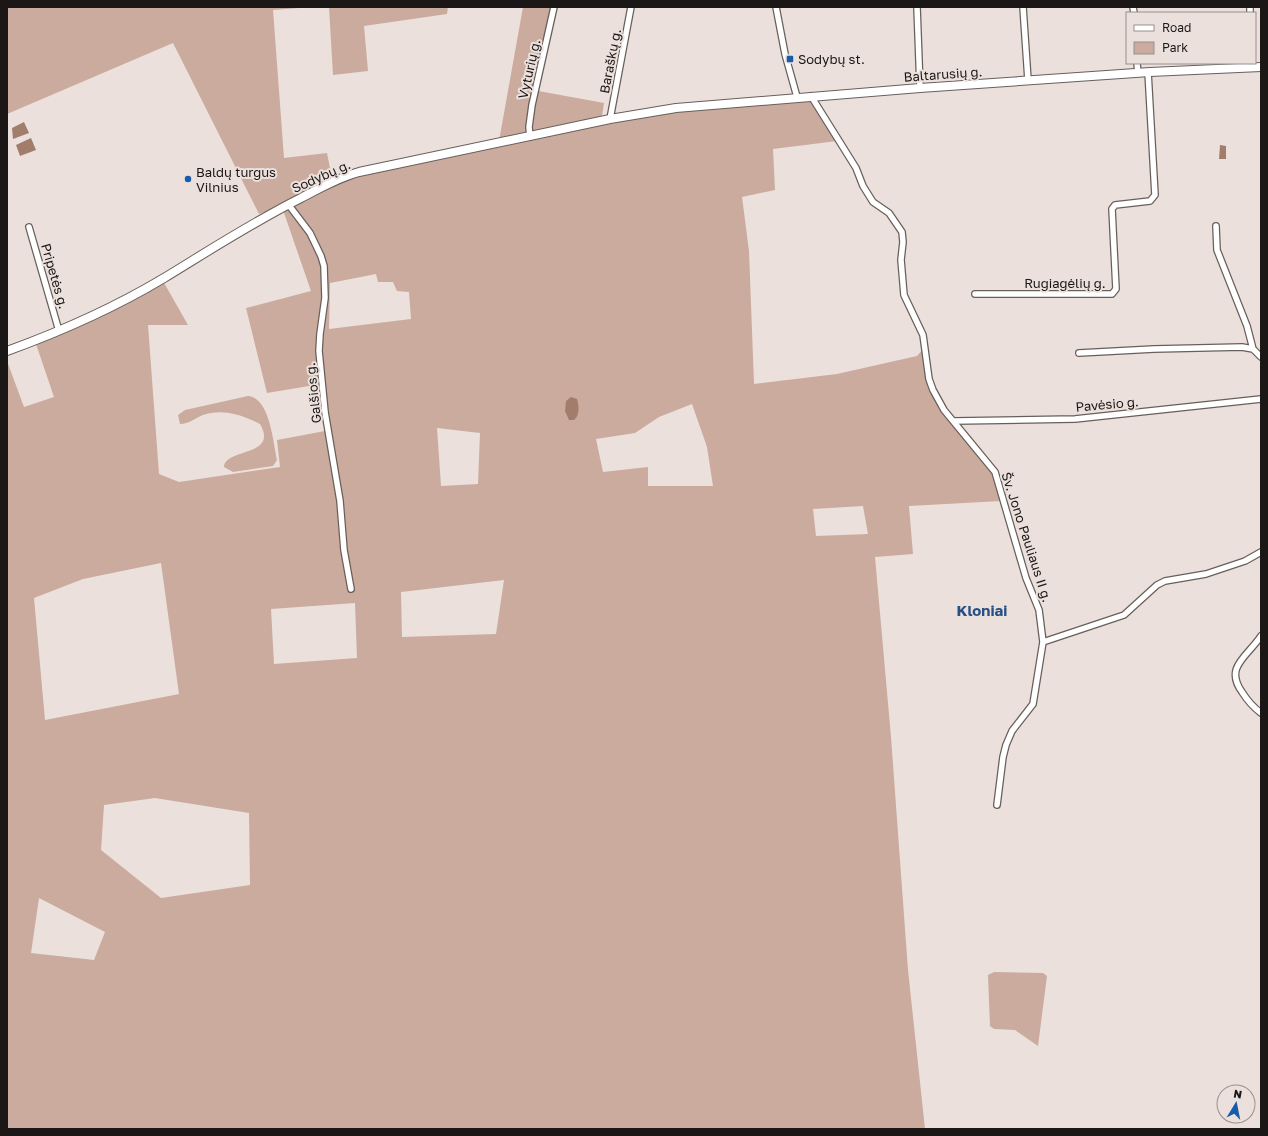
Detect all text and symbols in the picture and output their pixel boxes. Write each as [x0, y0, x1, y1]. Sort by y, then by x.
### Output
legend [1126, 12, 1256, 64]
text: Road [1162, 20, 1191, 35]
street label: Baraškų g. [596, 27, 624, 95]
street label: Vyturių g. [514, 37, 544, 101]
text: Park [1162, 40, 1188, 55]
place label: Sodybų st. [798, 51, 865, 67]
marker: Sodybų st. [785, 54, 795, 64]
street label: Baltarusių g. [903, 63, 983, 85]
street label: Sodybų g. [289, 156, 353, 196]
place label: Baldų turgus Vilnius [196, 164, 276, 195]
marker: Baldų turgus Vilnius [183, 174, 193, 184]
street label: Pripetės g. [38, 241, 72, 311]
street label: Rugiagėlių g. [1024, 275, 1106, 291]
street label: Galšios g. [302, 362, 324, 424]
street label: Pavėsio g. [1075, 393, 1139, 415]
street label: Šv. Jono Pauliaus II g. [998, 470, 1056, 604]
district label: Kloniai [957, 601, 1007, 619]
north arrow [1216, 1084, 1256, 1124]
text: N [1233, 1087, 1243, 1101]

